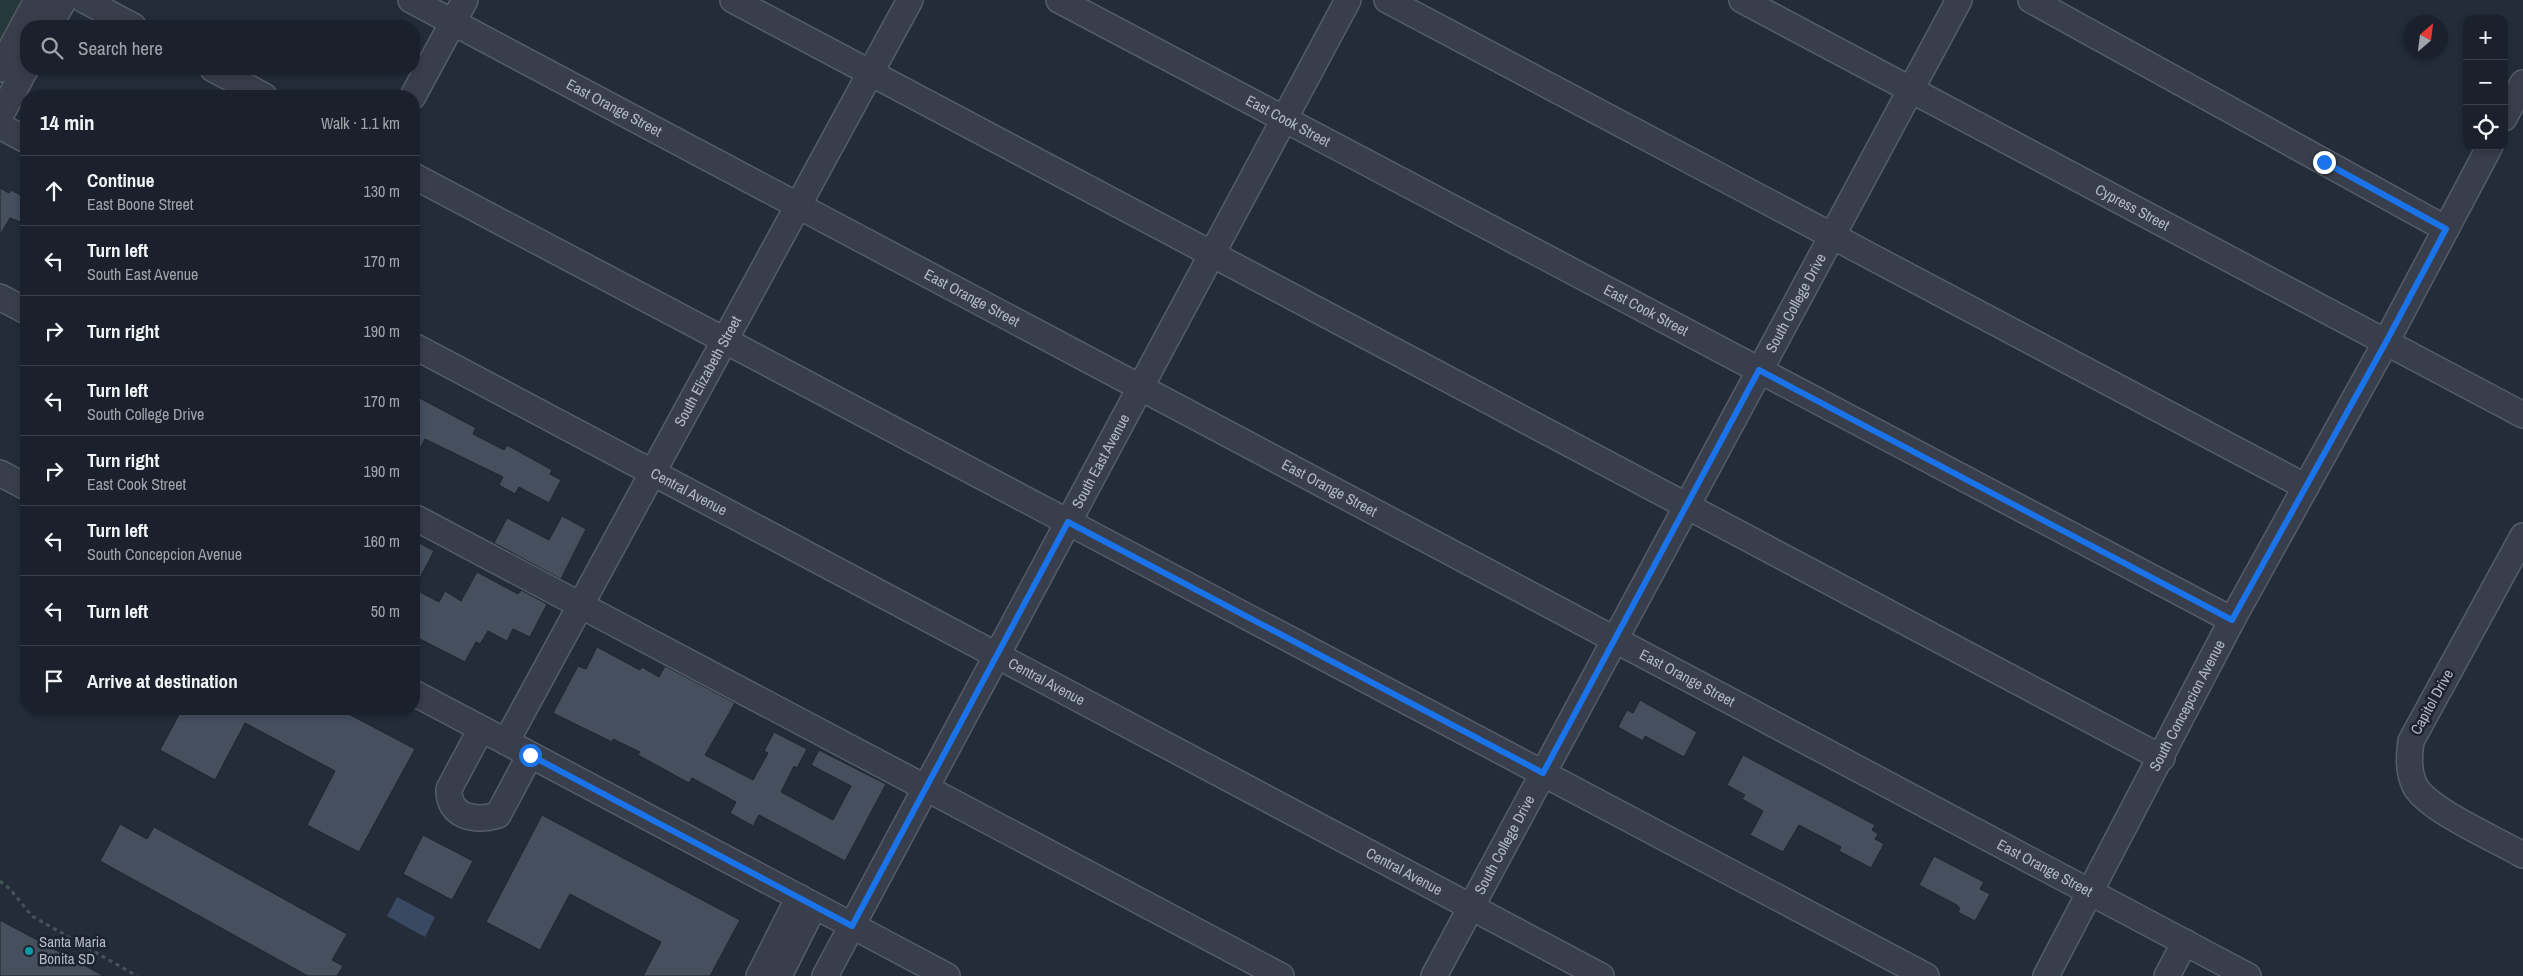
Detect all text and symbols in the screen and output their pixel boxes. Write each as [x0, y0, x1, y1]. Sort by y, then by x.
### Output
north arrow [2403, 15, 2448, 60]
map controls [2463, 15, 2508, 150]
button: + [2463, 15, 2508, 60]
search box [20, 20, 420, 75]
icon: search [38, 34, 66, 62]
text: Search here [78, 35, 163, 61]
button: − [2463, 60, 2508, 105]
street label: East Orange Street [563, 73, 666, 142]
street label: East Cook Street [1242, 90, 1335, 152]
button: locate [2463, 105, 2508, 150]
text: 14 min [40, 108, 95, 137]
text: Walk · 1.1 km [321, 112, 400, 134]
route end [2313, 151, 2336, 174]
text: Continue [87, 167, 155, 193]
icon: ahead [40, 177, 68, 205]
street label: Cypress Street [2092, 179, 2174, 236]
text: 130 m [364, 180, 400, 202]
text: East Boone Street [87, 193, 194, 215]
text: Turn left [87, 237, 148, 263]
icon: left [40, 247, 68, 275]
street label: South College Drive [1760, 249, 1831, 356]
text: 170 m [364, 250, 400, 272]
text: South East Avenue [87, 263, 198, 285]
street label: East Orange Street [921, 263, 1024, 332]
street label: East Cook Street [1600, 279, 1693, 341]
street label: South Elizabeth Street [669, 312, 746, 430]
icon: right [40, 317, 68, 345]
text: Turn right [87, 318, 159, 344]
text: 190 m [364, 320, 400, 342]
text: Turn left [87, 377, 148, 403]
icon: left [40, 387, 68, 415]
text: 170 m [364, 390, 400, 412]
text: South College Drive [87, 403, 204, 425]
street label: South East Avenue [1066, 410, 1134, 512]
text: Turn right [87, 447, 159, 473]
street label: East Orange Street [1278, 454, 1382, 522]
icon: right [40, 457, 68, 485]
text: 190 m [364, 460, 400, 482]
street label: Central Avenue [647, 462, 731, 520]
text: East Cook Street [87, 473, 186, 495]
text: Turn left [87, 517, 148, 543]
icon: left [40, 527, 68, 555]
text: 160 m [364, 530, 400, 552]
text: South Concepcion Avenue [87, 543, 242, 565]
icon: left [40, 597, 68, 625]
text: Turn left [87, 598, 148, 624]
text: 50 m [371, 600, 400, 622]
street label: South Concepcion Avenue [2144, 636, 2230, 775]
street label: East Orange Street [1636, 644, 1739, 712]
street label: Central Avenue [1005, 652, 1089, 710]
street label: Capitol Drive [2405, 665, 2458, 738]
icon: arrive [40, 667, 68, 695]
text: Arrive at destination [87, 668, 238, 694]
route start [519, 744, 542, 767]
street label: South College Drive [1469, 791, 1540, 898]
street label: East Orange Street [1993, 834, 2097, 902]
street label: Central Avenue [1362, 842, 1447, 900]
place label: Santa Maria Bonita SD [39, 931, 106, 969]
marker: Santa Maria Bonita SD [23, 945, 35, 957]

